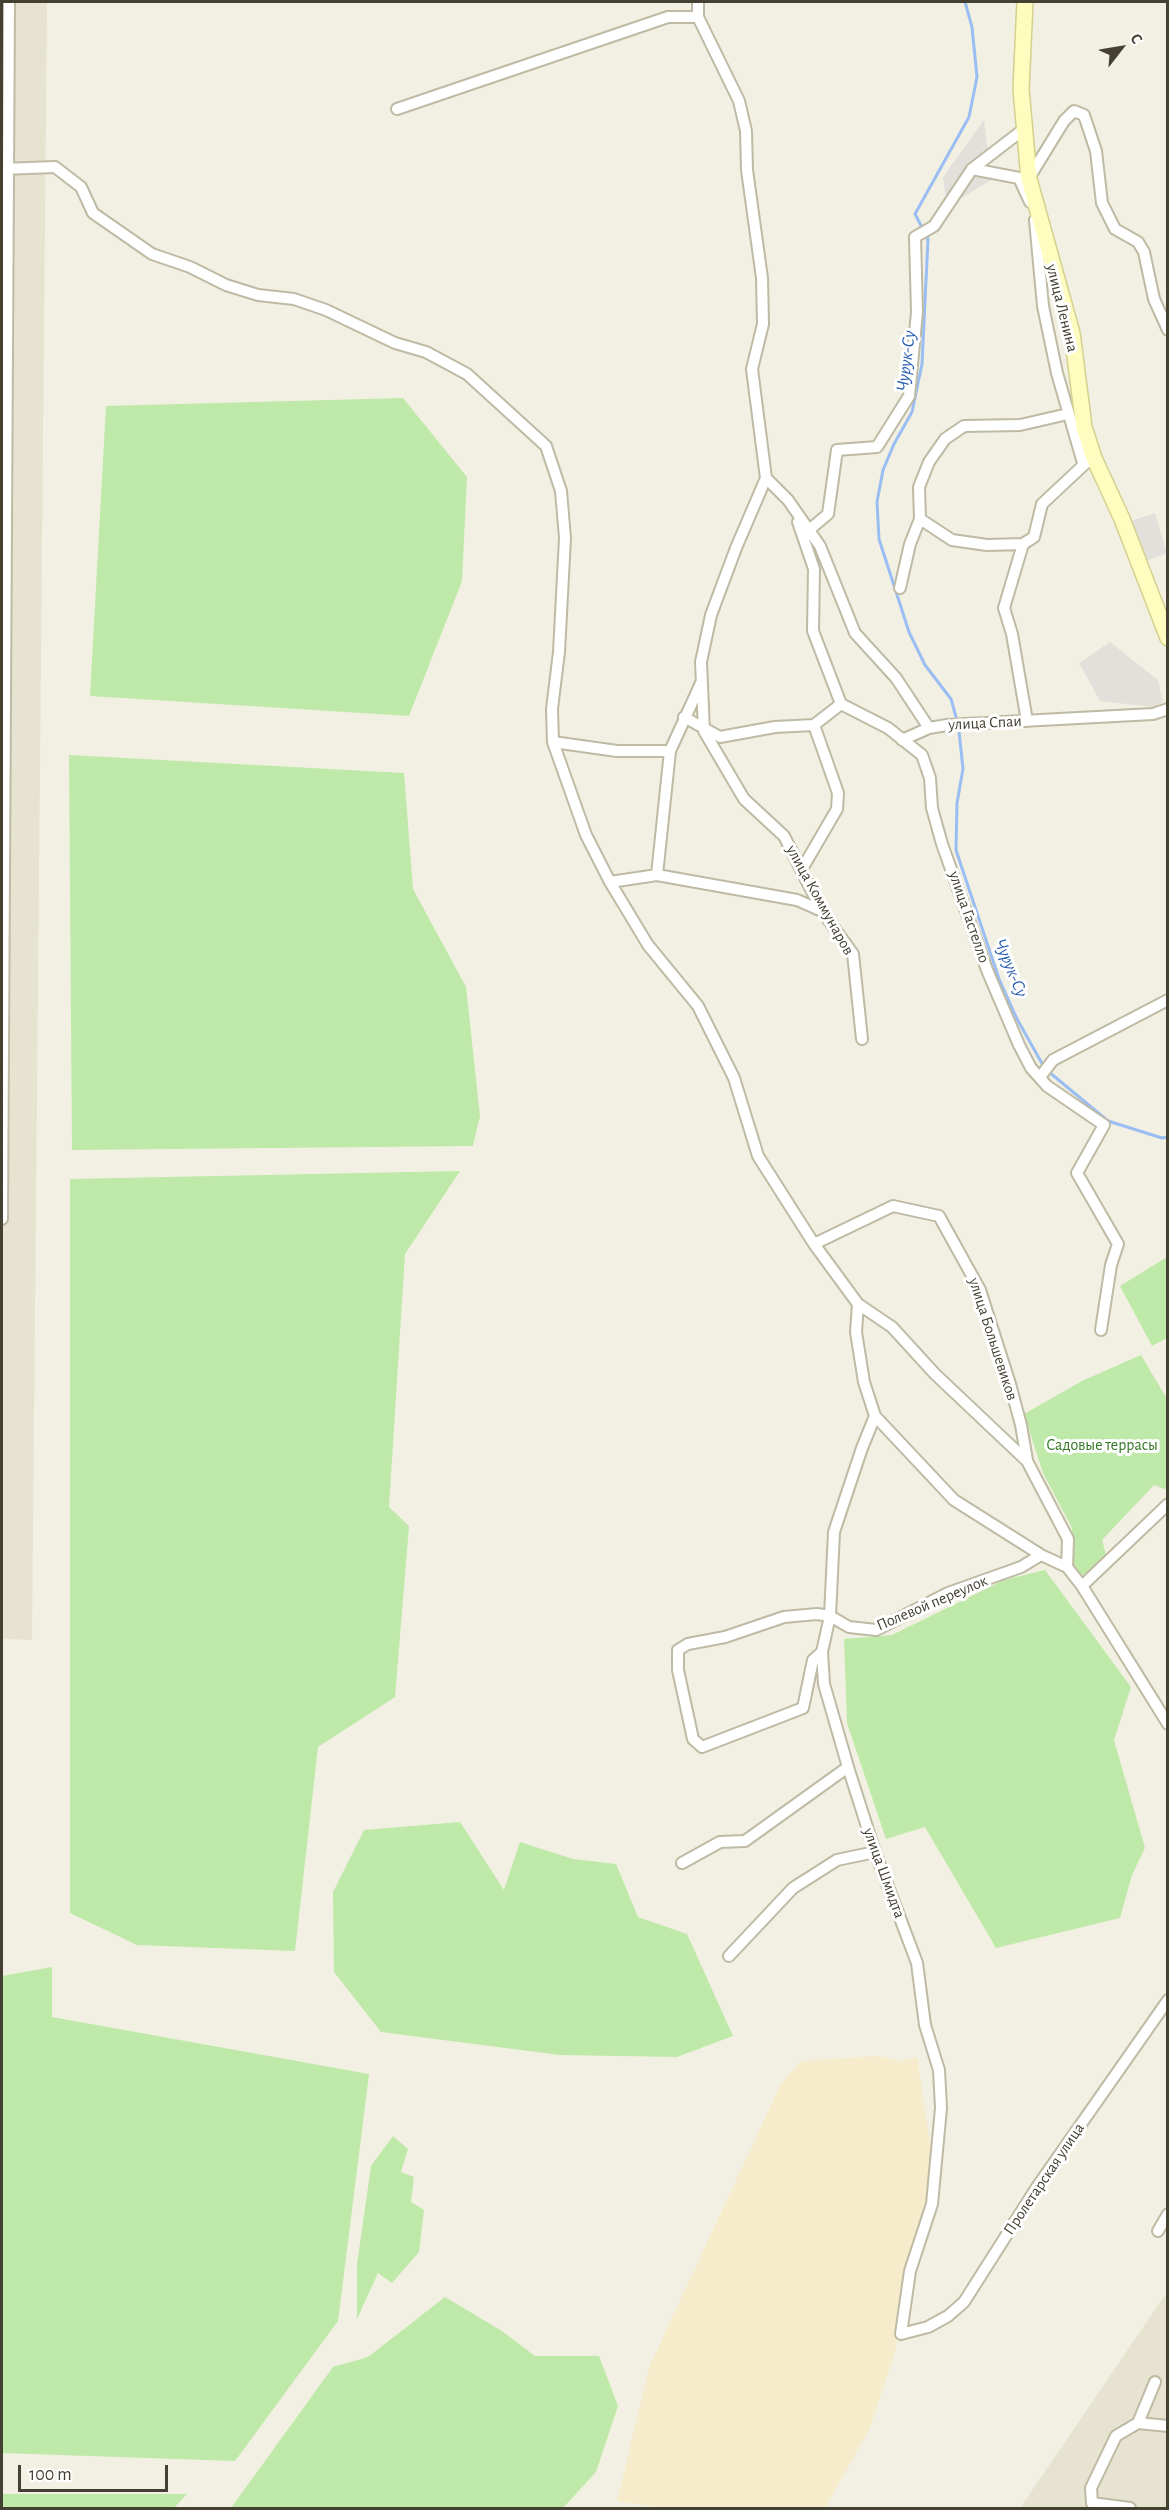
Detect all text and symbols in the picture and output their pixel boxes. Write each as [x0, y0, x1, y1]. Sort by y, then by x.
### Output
north arrow [1091, 18, 1151, 78]
text: С [1127, 31, 1146, 47]
street label: улица Ленина [1042, 262, 1082, 354]
water label: Чурук-Су [892, 330, 920, 392]
street label: улица Спаи [948, 711, 1022, 735]
street label: улица Коммунаров [782, 842, 858, 958]
street label: улица Гастелло [944, 869, 994, 965]
water label: Чурук-Су [990, 936, 1032, 1000]
street label: улица Большевиков [964, 1275, 1022, 1403]
park label: Садовые террасы [1046, 1435, 1158, 1455]
street label: Полевой переулок [874, 1571, 990, 1635]
street label: улица Шмидта [859, 1825, 909, 1921]
street label: Пролетарская улица [999, 2119, 1089, 2239]
scale bar [21, 2453, 171, 2491]
text: 100 m [29, 2466, 72, 2484]

